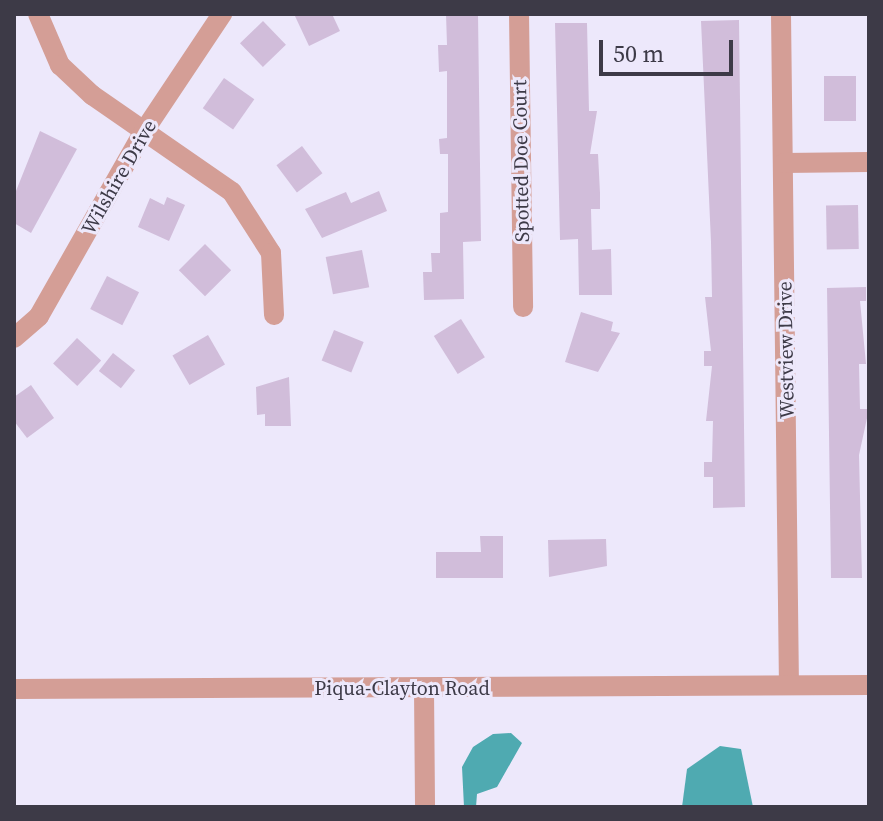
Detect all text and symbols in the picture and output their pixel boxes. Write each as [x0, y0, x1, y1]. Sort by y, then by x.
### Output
scale bar [603, 24, 737, 74]
text: 50 m [613, 37, 664, 70]
street label: Spotted Doe Court [508, 80, 534, 242]
street label: Wilshire Drive [76, 115, 162, 239]
street label: Westview Drive [773, 281, 799, 419]
street label: Piqua-Clayton Road [314, 676, 490, 700]

